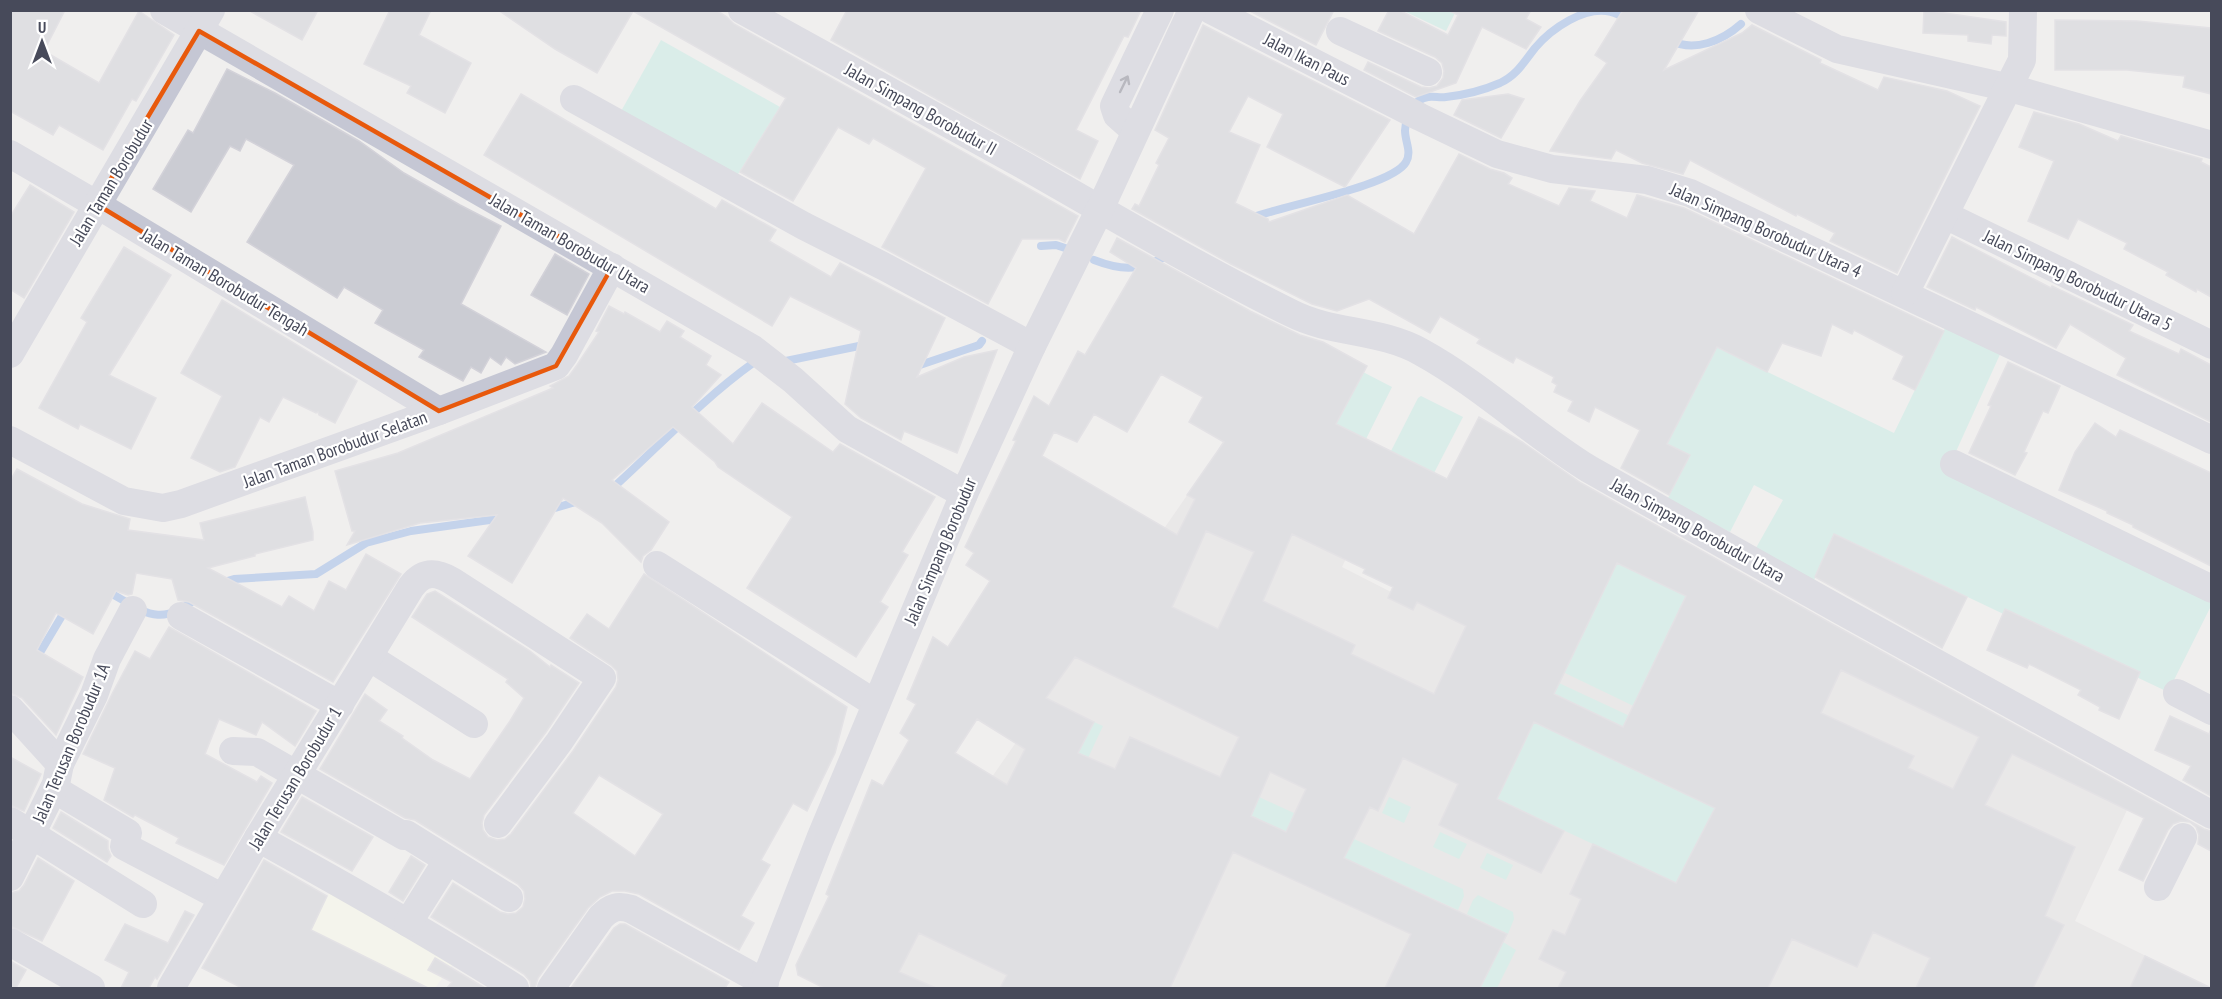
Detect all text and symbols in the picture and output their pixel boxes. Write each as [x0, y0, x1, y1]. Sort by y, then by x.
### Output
north arrow [12, 12, 72, 72]
text: U [38, 17, 46, 37]
street label: Jalan Ikan Paus [1259, 27, 1354, 90]
street label: Jalan Simpang Borobudur II [840, 57, 1001, 160]
one-way arrow [1119, 75, 1130, 93]
street label: Jalan Taman Borobudur [64, 114, 158, 250]
street label: Jalan Simpang Borobudur Utara 4 [1666, 177, 1865, 283]
street label: Jalan Taman Borobudur Utara [485, 187, 654, 298]
street label: Jalan Taman Borobudur Tengah [136, 222, 313, 341]
street label: Jalan Simpang Borobudur Utara 5 [1979, 224, 2176, 336]
street label: Jalan Taman Borobudur Selatan [239, 405, 430, 493]
street label: Jalan Simpang Borobudur Utara [1606, 472, 1789, 587]
street label: Jalan Simpang Borobudur [898, 474, 981, 629]
street label: Jalan Terusan Borobudur 1A [27, 659, 115, 827]
street label: Jalan Terusan Borobudur 1 [243, 702, 347, 854]

